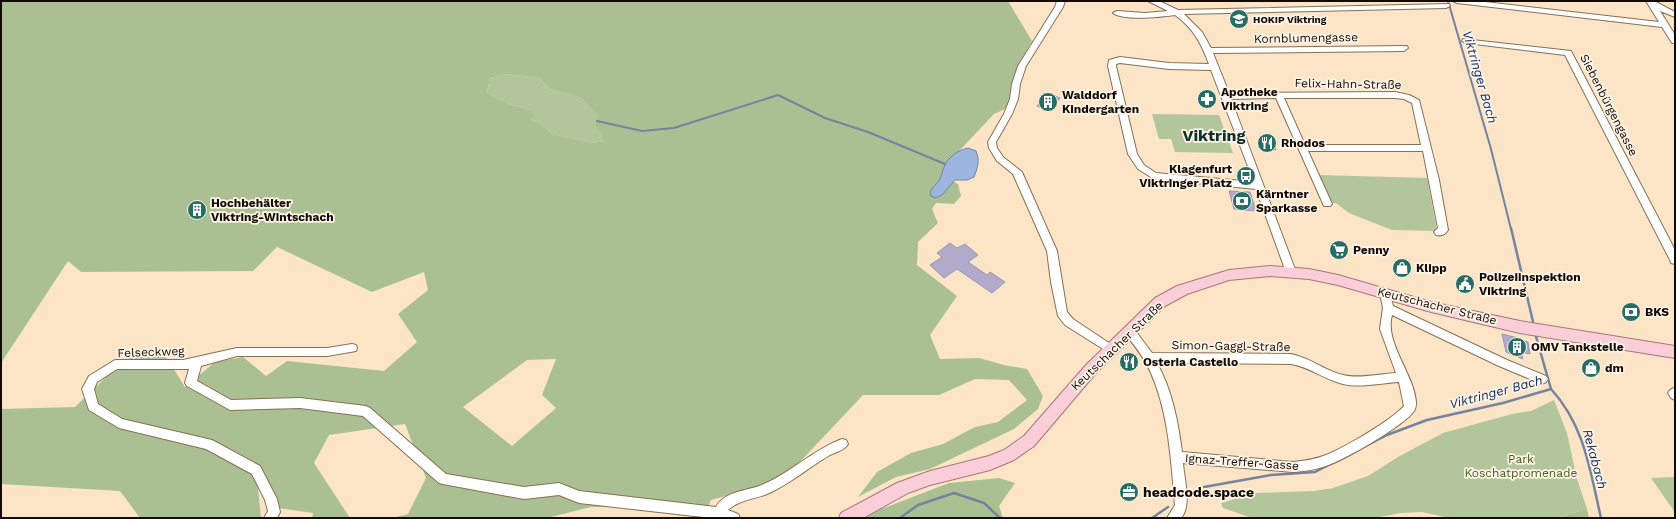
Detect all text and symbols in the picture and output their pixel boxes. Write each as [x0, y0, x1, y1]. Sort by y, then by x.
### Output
school or university icon: HOKIP Viktring [1228, 8, 1250, 30]
place label: HOKIP Viktring [1253, 14, 1327, 25]
water label: Viktringer Bach [1460, 29, 1500, 125]
street label: Kornblumengasse [1254, 30, 1358, 46]
street label: Siebenbürgengasse [1577, 52, 1641, 158]
street label: Felix-Hahn-Straße [1294, 76, 1402, 92]
place label: Apotheke Viktring [1221, 85, 1278, 113]
place label: Walddorf Kindergarten [1062, 88, 1139, 116]
pharmacy icon: Apotheke Viktring [1196, 88, 1218, 110]
building icon: Walddorf Kindergarten [1037, 91, 1059, 113]
district label: Viktring [1183, 126, 1246, 145]
restaurant icon: Rhodos [1256, 132, 1278, 154]
place label: Rhodos [1281, 136, 1326, 150]
place label: Klagenfurt Viktringer Platz [1139, 162, 1233, 190]
bus stop icon: Klagenfurt Viktringer Platz [1235, 165, 1257, 187]
place label: Kärntner Sparkasse [1256, 187, 1317, 215]
bank icon: Kärntner Sparkasse [1231, 190, 1253, 212]
place label: Hochbehälter Viktring-Wintschach [211, 196, 334, 224]
building icon: Hochbehälter Viktring-Wintschach [186, 199, 208, 221]
supermarket icon: Penny [1328, 239, 1350, 261]
place label: Penny [1353, 243, 1389, 257]
shop icon: Klipp [1391, 257, 1413, 279]
place label: Klipp [1416, 261, 1447, 275]
place label: Polizeiinspektion Viktring [1479, 270, 1581, 298]
public building icon: Polizeiinspektion Viktring [1454, 273, 1476, 295]
street label: Keutschacher Straße [1376, 284, 1498, 328]
street label: Keutschacher Straße [1068, 298, 1166, 394]
bank icon: BKS [1620, 301, 1642, 323]
place label: BKS [1645, 305, 1669, 319]
building icon: OMV Tankstelle [1506, 336, 1528, 358]
street label: Simon-Gaggl-Straße [1171, 338, 1291, 354]
place label: OMV Tankstelle [1531, 340, 1624, 354]
street label: Felseckweg [117, 344, 185, 360]
restaurant icon: Osteria Castello [1118, 351, 1140, 373]
place label: Osteria Castello [1143, 355, 1238, 369]
shop icon: dm [1580, 357, 1602, 379]
place label: dm [1605, 361, 1624, 375]
water label: Viktringer Bach [1448, 372, 1544, 412]
water label: Rekabach [1580, 428, 1610, 491]
street label: Ignaz-Treffer-Gasse [1185, 451, 1300, 473]
park label: Park Koschatpromenade [1464, 452, 1578, 480]
office icon: headcode.space [1118, 481, 1140, 503]
place label: headcode.space [1143, 484, 1254, 500]

